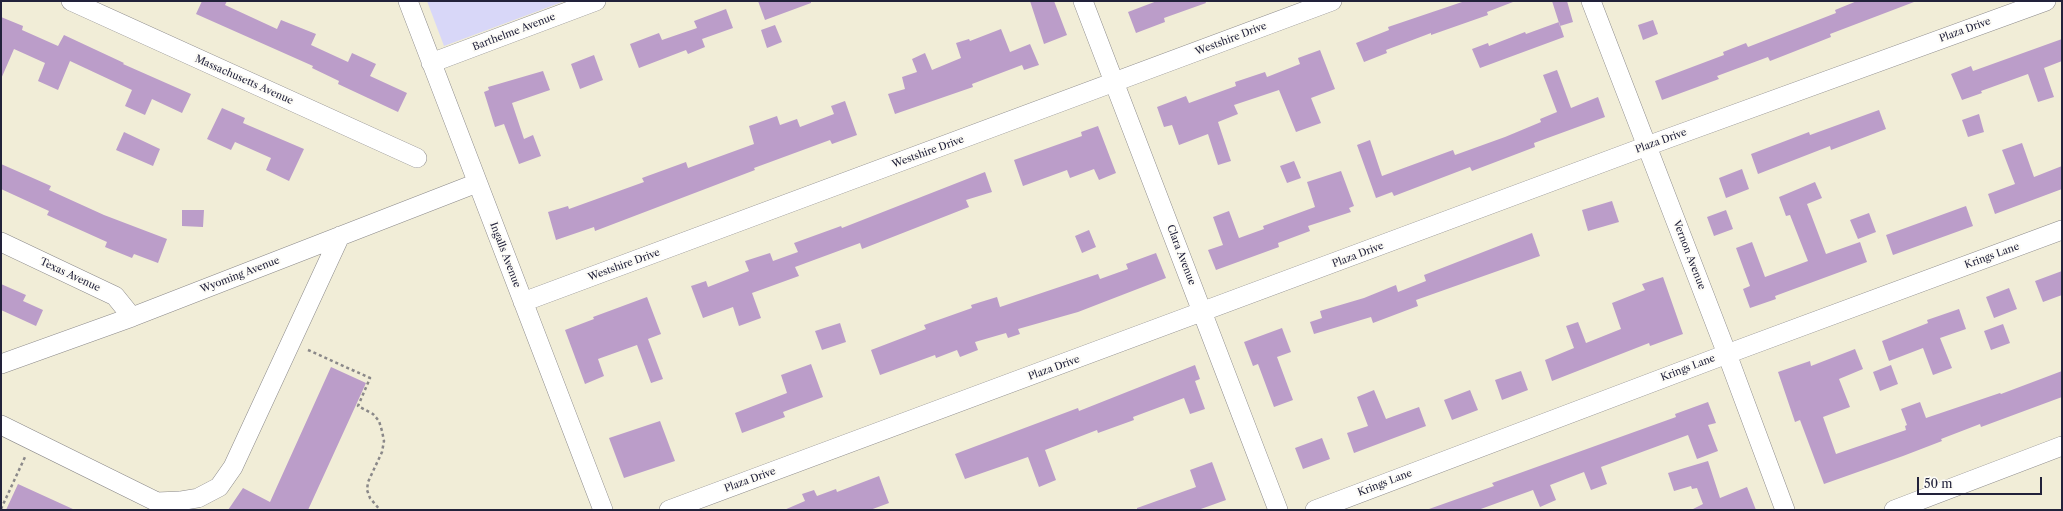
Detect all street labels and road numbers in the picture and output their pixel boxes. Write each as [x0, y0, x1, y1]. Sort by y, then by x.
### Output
street label: Barthelme Avenue [471, 11, 557, 53]
street label: Plaza Drive [1938, 15, 1992, 45]
street label: Westshire Drive [1194, 20, 1268, 58]
street label: Massachusetts Avenue [193, 53, 295, 107]
street label: Plaza Drive [1634, 126, 1688, 156]
street label: Westshire Drive [890, 133, 966, 171]
street label: Vernon Avenue [1670, 219, 1708, 291]
street label: Ingalls Avenue [487, 221, 523, 289]
street label: Clara Avenue [1164, 223, 1198, 287]
street label: Plaza Drive [1331, 240, 1385, 270]
street label: Krings Lane [1963, 241, 2021, 271]
street label: Westshire Drive [586, 246, 662, 284]
street label: Wyoming Avenue [199, 254, 281, 296]
street label: Texas Avenue [38, 256, 102, 294]
street label: Krings Lane [1659, 352, 1717, 384]
street label: Plaza Drive [1027, 353, 1081, 383]
street label: Plaza Drive [723, 465, 777, 495]
street label: Krings Lane [1356, 467, 1414, 499]

